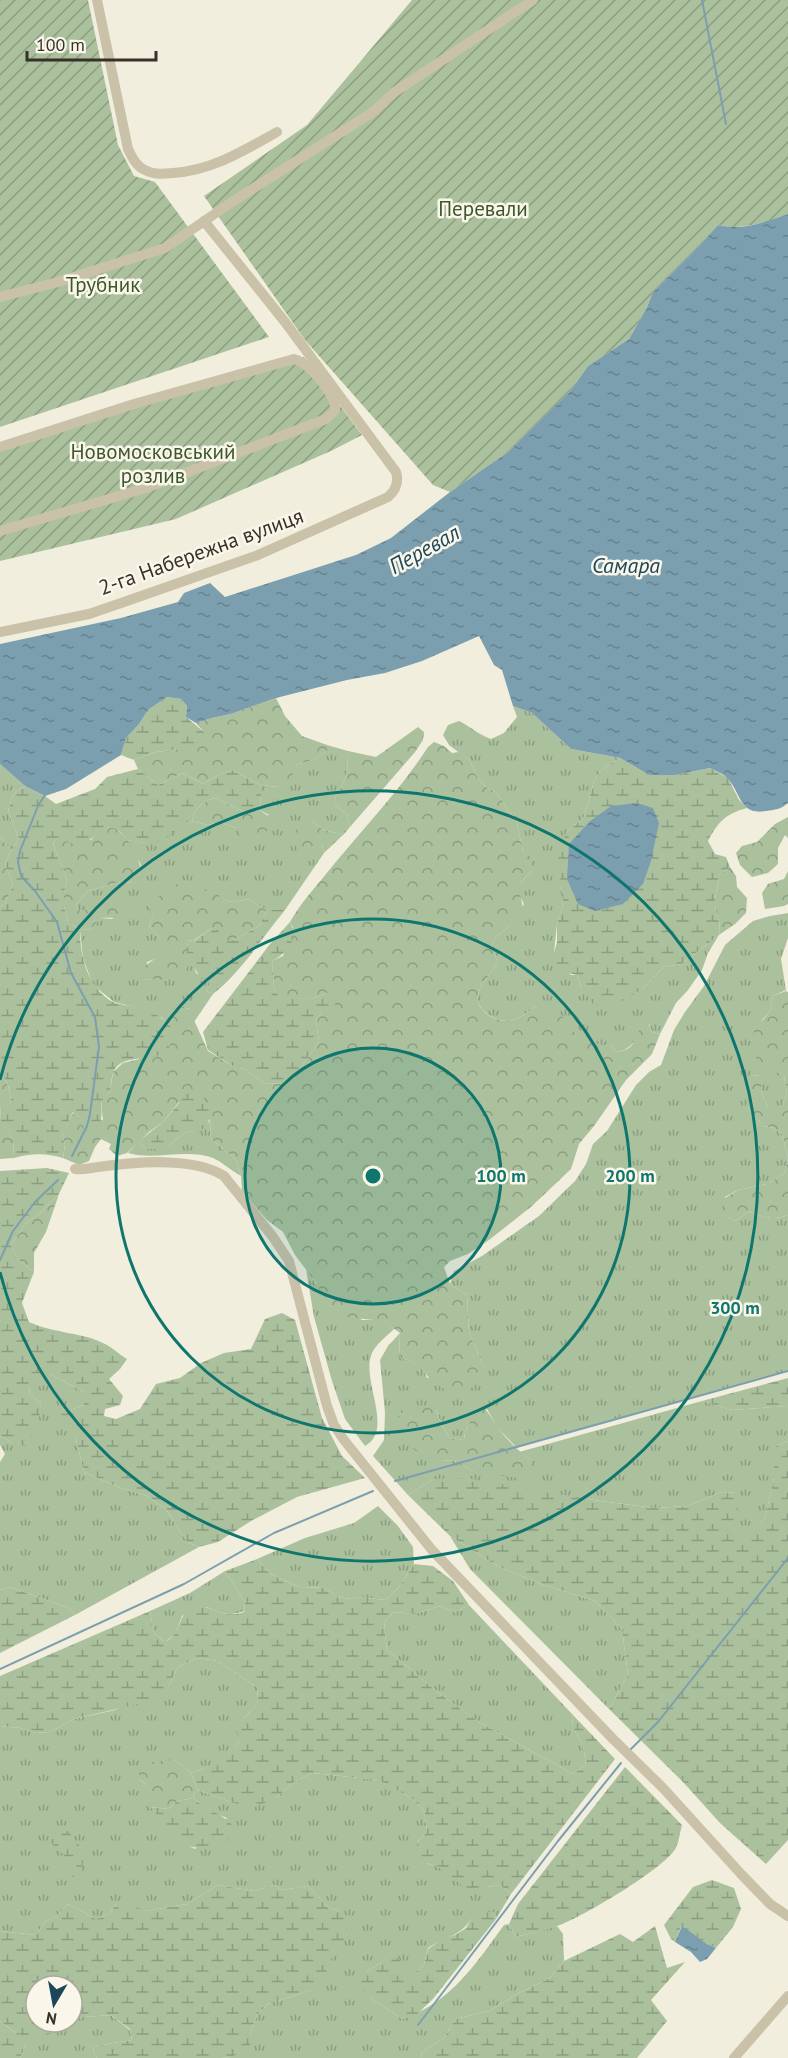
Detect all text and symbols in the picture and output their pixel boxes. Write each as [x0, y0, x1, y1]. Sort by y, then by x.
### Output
scale bar [27, 24, 156, 62]
text: 100 m [36, 33, 85, 56]
park label: Перевали [438, 195, 528, 222]
park label: Трубник [66, 271, 140, 298]
park label: Новомосковський розлив [70, 438, 236, 489]
street label: 2-га Набережна вулиця [95, 502, 307, 601]
water label: Перевал [384, 518, 465, 580]
water label: Самара [592, 551, 660, 579]
text: 100 m [476, 1164, 526, 1187]
text: 200 m [605, 1164, 655, 1187]
centre of rings [363, 1166, 383, 1186]
text: 300 m [710, 1296, 760, 1319]
north arrow [24, 1974, 84, 2034]
text: N [44, 2008, 58, 2030]

